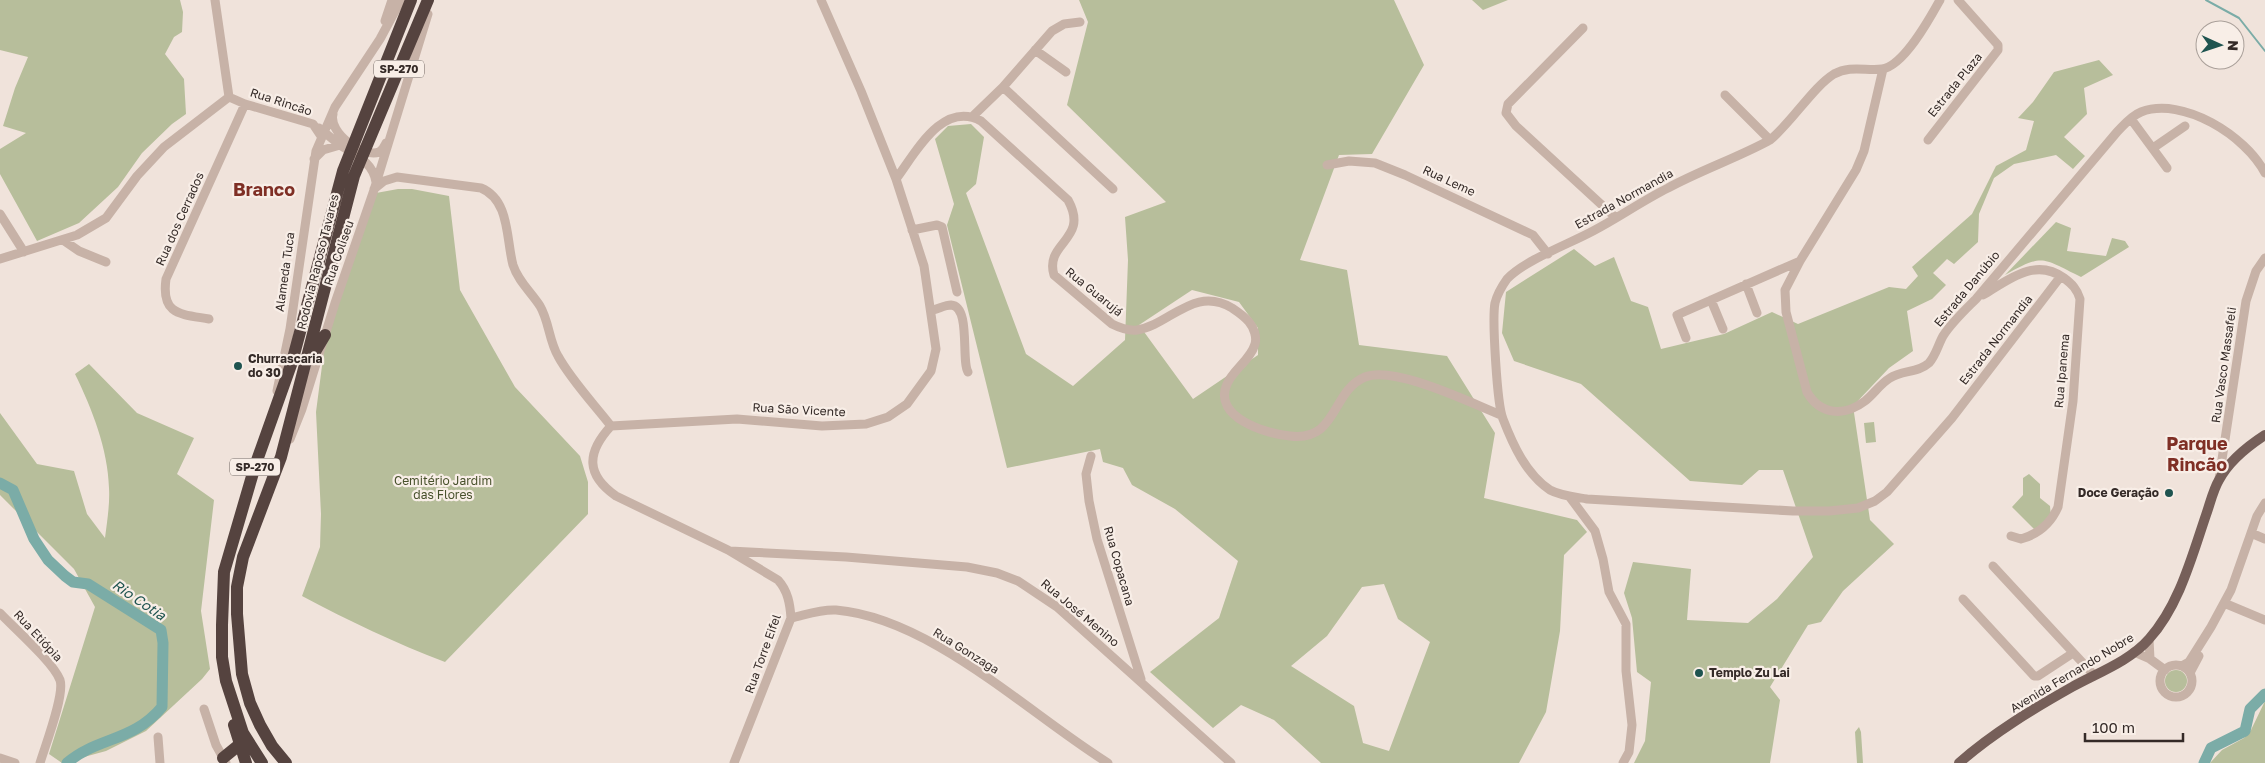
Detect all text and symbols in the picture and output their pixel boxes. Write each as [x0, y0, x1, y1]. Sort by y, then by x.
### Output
north arrow [2195, 20, 2245, 70]
text: N [2225, 40, 2242, 51]
street label: Estrada Plaza [1924, 50, 1985, 120]
road number: SP-270 [374, 61, 424, 78]
street label: Rua Rincão [248, 84, 314, 119]
street label: Rua Leme [1421, 162, 1478, 199]
street label: Estrada Normandia [1572, 165, 1676, 232]
street label: Rua dos Cerrados [152, 170, 207, 268]
district label: Branco [233, 178, 295, 200]
street label: Rodovia Raposo Tavares [293, 193, 342, 331]
street label: Rua Coliseu [320, 218, 357, 287]
street label: Alameda Tuca [272, 231, 298, 313]
street label: Estrada Danúbio [1930, 248, 2003, 330]
street label: Rua Guarujá [1063, 264, 1126, 319]
street label: Estrada Normandia [1956, 292, 2035, 388]
street label: Rua Vasco Massafeli [2208, 306, 2239, 424]
street label: Rua Ipanema [2051, 333, 2072, 409]
place label: Churrascaria do 30 [248, 351, 323, 380]
marker: Churrascaria do 30 [232, 360, 244, 372]
street label: Rua São Vicente [752, 400, 846, 419]
district label: Parque Rincão [2166, 432, 2228, 475]
road number: SP-270 [230, 458, 280, 476]
park label: Cemitério Jardim das Flores [394, 473, 492, 502]
place label: Doce Geração [2078, 485, 2159, 500]
marker: Doce Geração [2163, 487, 2175, 499]
street label: Rua Copacana [1101, 524, 1138, 607]
water label: Rio Cotia [110, 576, 170, 624]
street label: Rua José Menino [1038, 576, 1123, 650]
street label: Rua Etiópia [11, 607, 66, 664]
street label: Rua Torre Eifel [741, 612, 784, 696]
street label: Rua Gonzaga [930, 624, 1002, 677]
street label: Avenida Fernando Nobre [2007, 630, 2136, 715]
place label: Templo Zu Lai [1709, 665, 1790, 680]
marker: Templo Zu Lai [1693, 667, 1705, 679]
scale bar [2085, 710, 2182, 742]
text: 100 m [2092, 718, 2135, 736]

